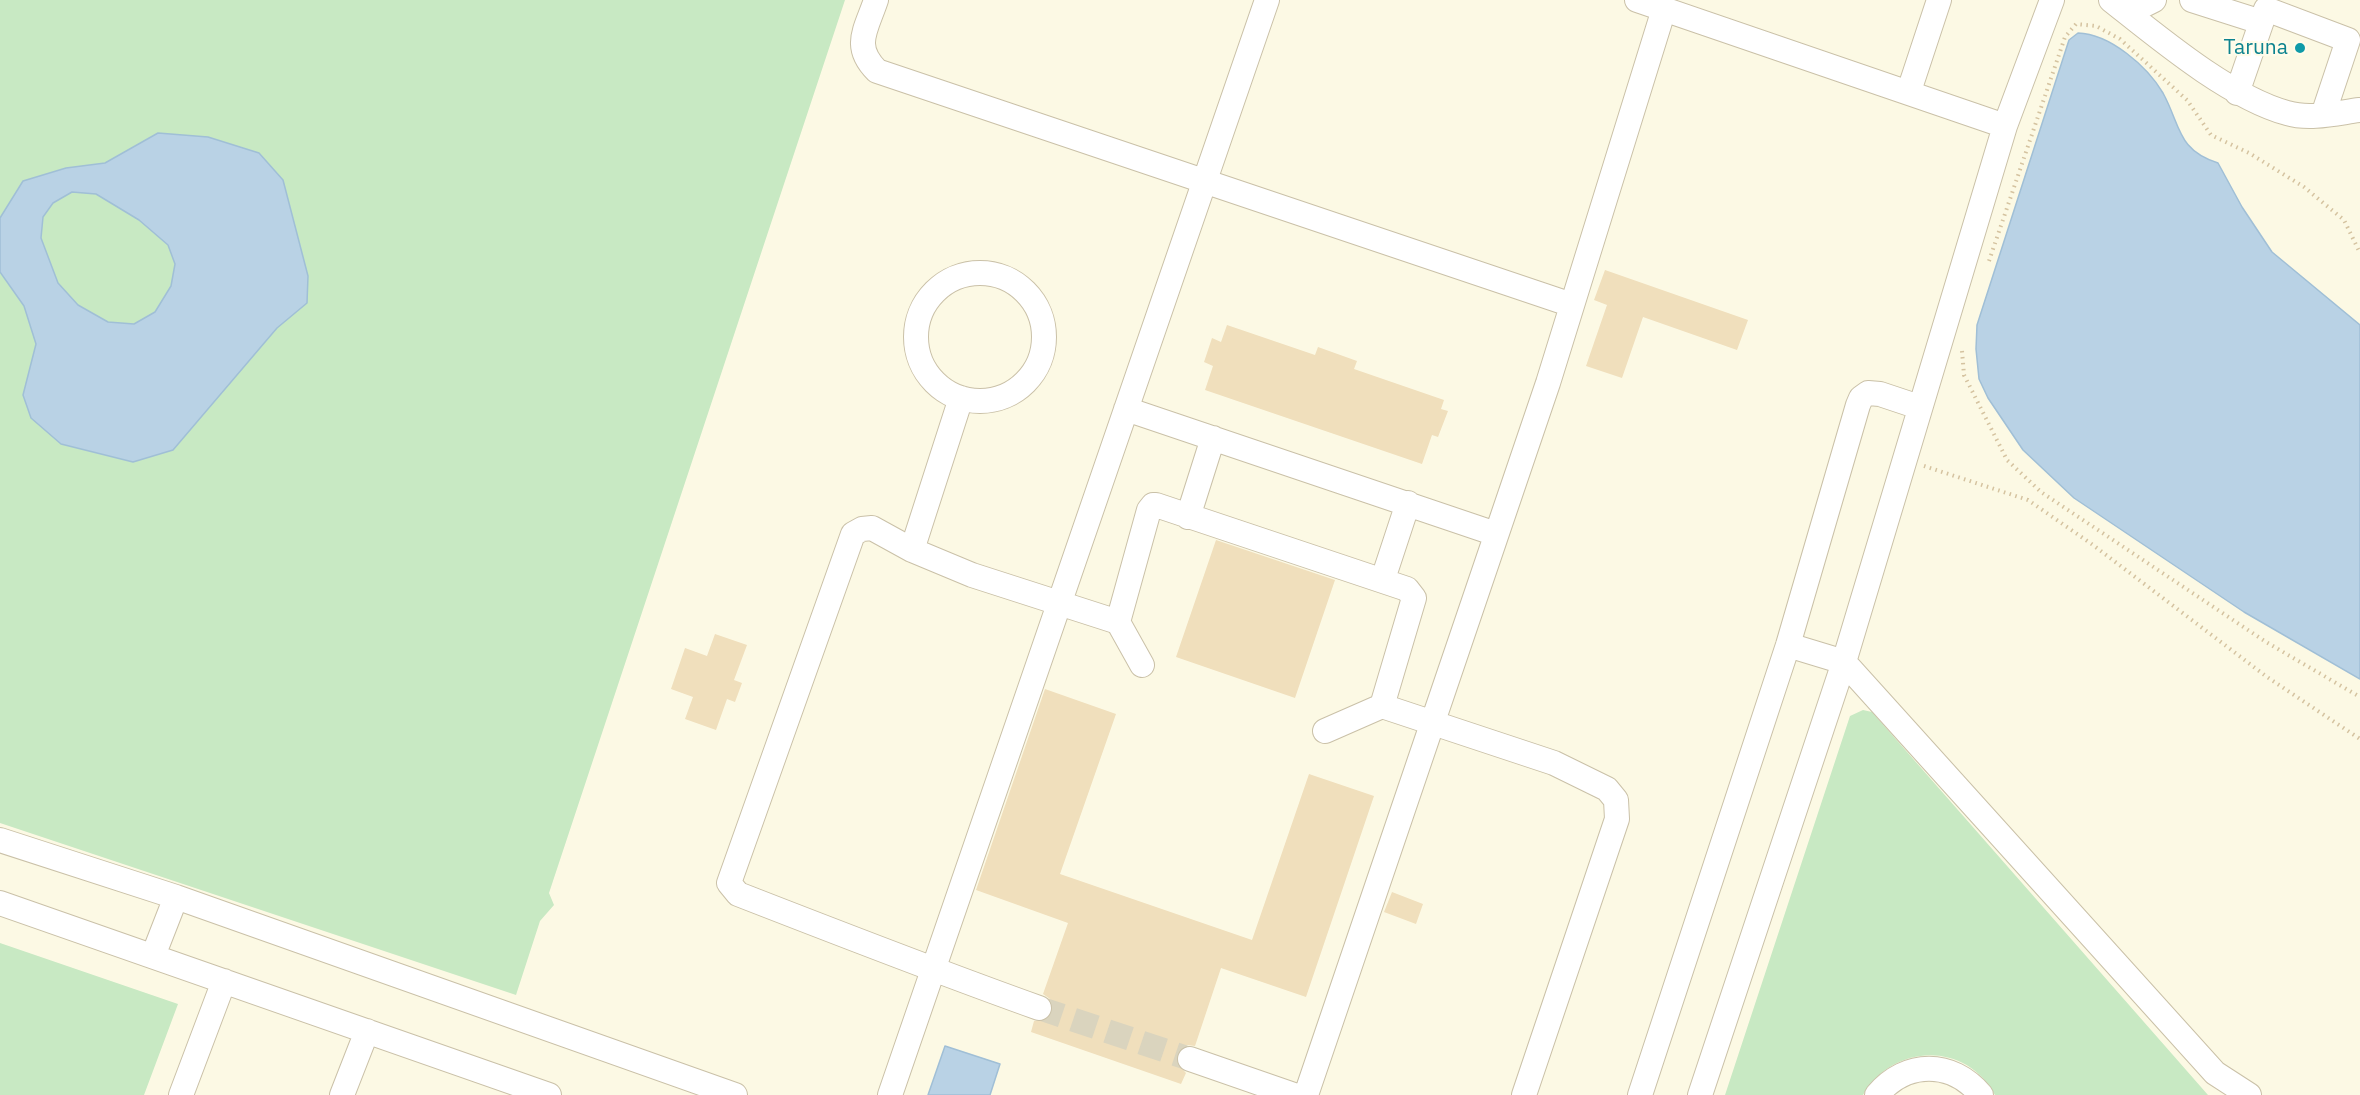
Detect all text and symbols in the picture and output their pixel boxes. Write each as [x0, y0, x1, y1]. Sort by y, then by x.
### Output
place label: Taruna [2223, 35, 2288, 61]
marker: Taruna [2293, 41, 2307, 55]

